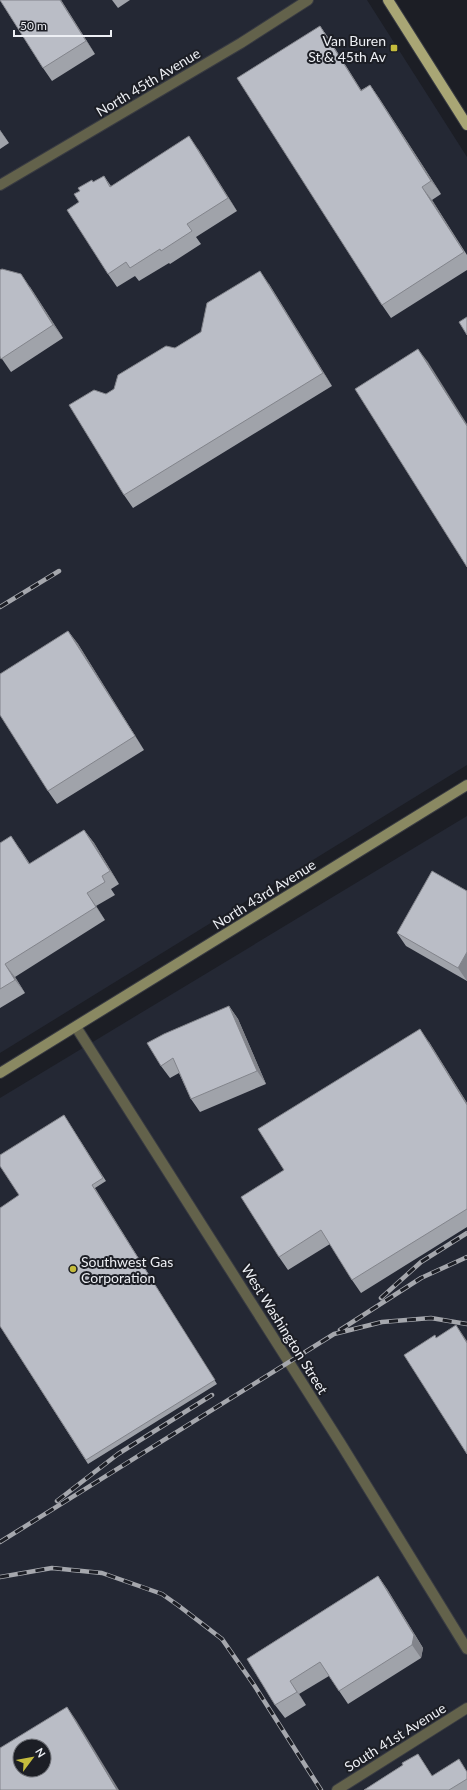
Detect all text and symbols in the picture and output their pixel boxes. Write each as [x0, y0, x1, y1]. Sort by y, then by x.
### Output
scale bar [14, 12, 111, 38]
text: 50 m [20, 18, 47, 33]
place label: Van Buren St & 45th Av [308, 32, 387, 65]
marker: Van Buren St & 45th Av [389, 43, 399, 53]
street label: North 45th Avenue [93, 44, 203, 120]
street label: North 43rd Avenue [209, 855, 319, 933]
place label: Southwest Gas Corporation [81, 1253, 173, 1286]
street label: West Washington Street [238, 1261, 332, 1397]
marker: Southwest Gas Corporation [68, 1264, 78, 1274]
street label: South 41st Avenue [341, 1699, 449, 1775]
north arrow [12, 1738, 52, 1778]
text: N [33, 1745, 49, 1759]

